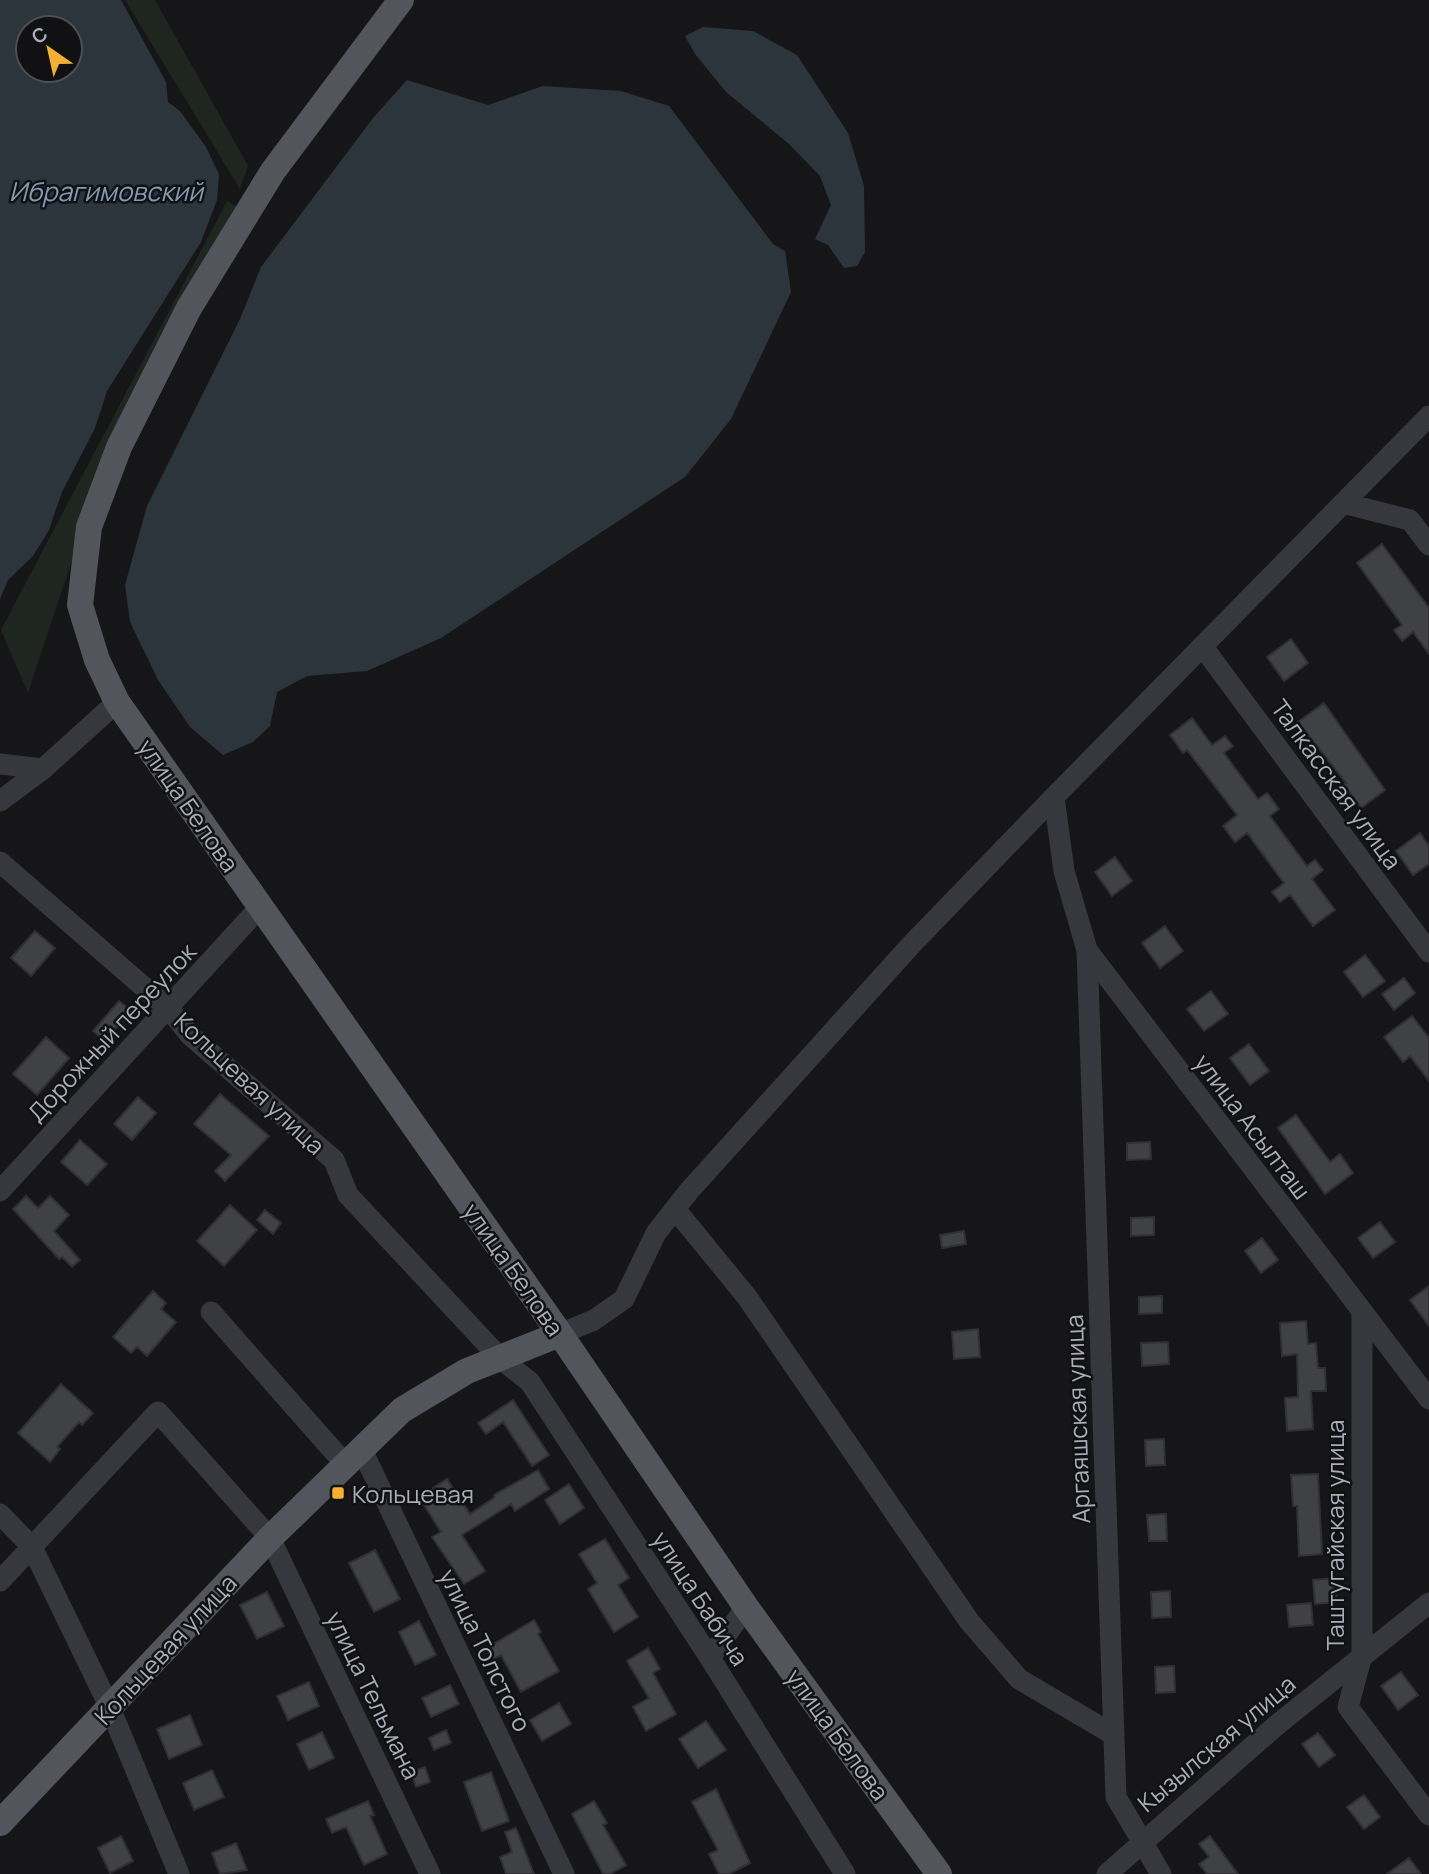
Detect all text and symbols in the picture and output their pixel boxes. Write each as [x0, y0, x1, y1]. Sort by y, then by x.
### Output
north arrow [14, 14, 84, 84]
text: С [26, 20, 53, 50]
water label: Ибрагимовский [9, 173, 205, 209]
street label: Талкасская улица [1264, 692, 1410, 876]
street label: улица Белова [131, 732, 247, 878]
street label: Дорожный переулок [19, 935, 203, 1129]
street label: Кольцевая улица [168, 1005, 332, 1161]
street label: улица Асылташ [1187, 1047, 1319, 1205]
street label: улица Белова [456, 1196, 572, 1342]
street label: Аргаяшская улица [1057, 1314, 1097, 1524]
street label: Таштугайская улица [1318, 1420, 1351, 1650]
place label: Кольцевая [352, 1477, 474, 1510]
marker: Кольцевая [330, 1485, 346, 1501]
street label: улица Бабича [645, 1524, 757, 1672]
street label: улица Толстого [432, 1563, 540, 1737]
street label: Кольцевая улица [87, 1567, 243, 1731]
street label: улица Тельмана [319, 1605, 429, 1785]
street label: улица Белова [779, 1661, 897, 1807]
street label: Кызылская улица [1130, 1667, 1302, 1819]

